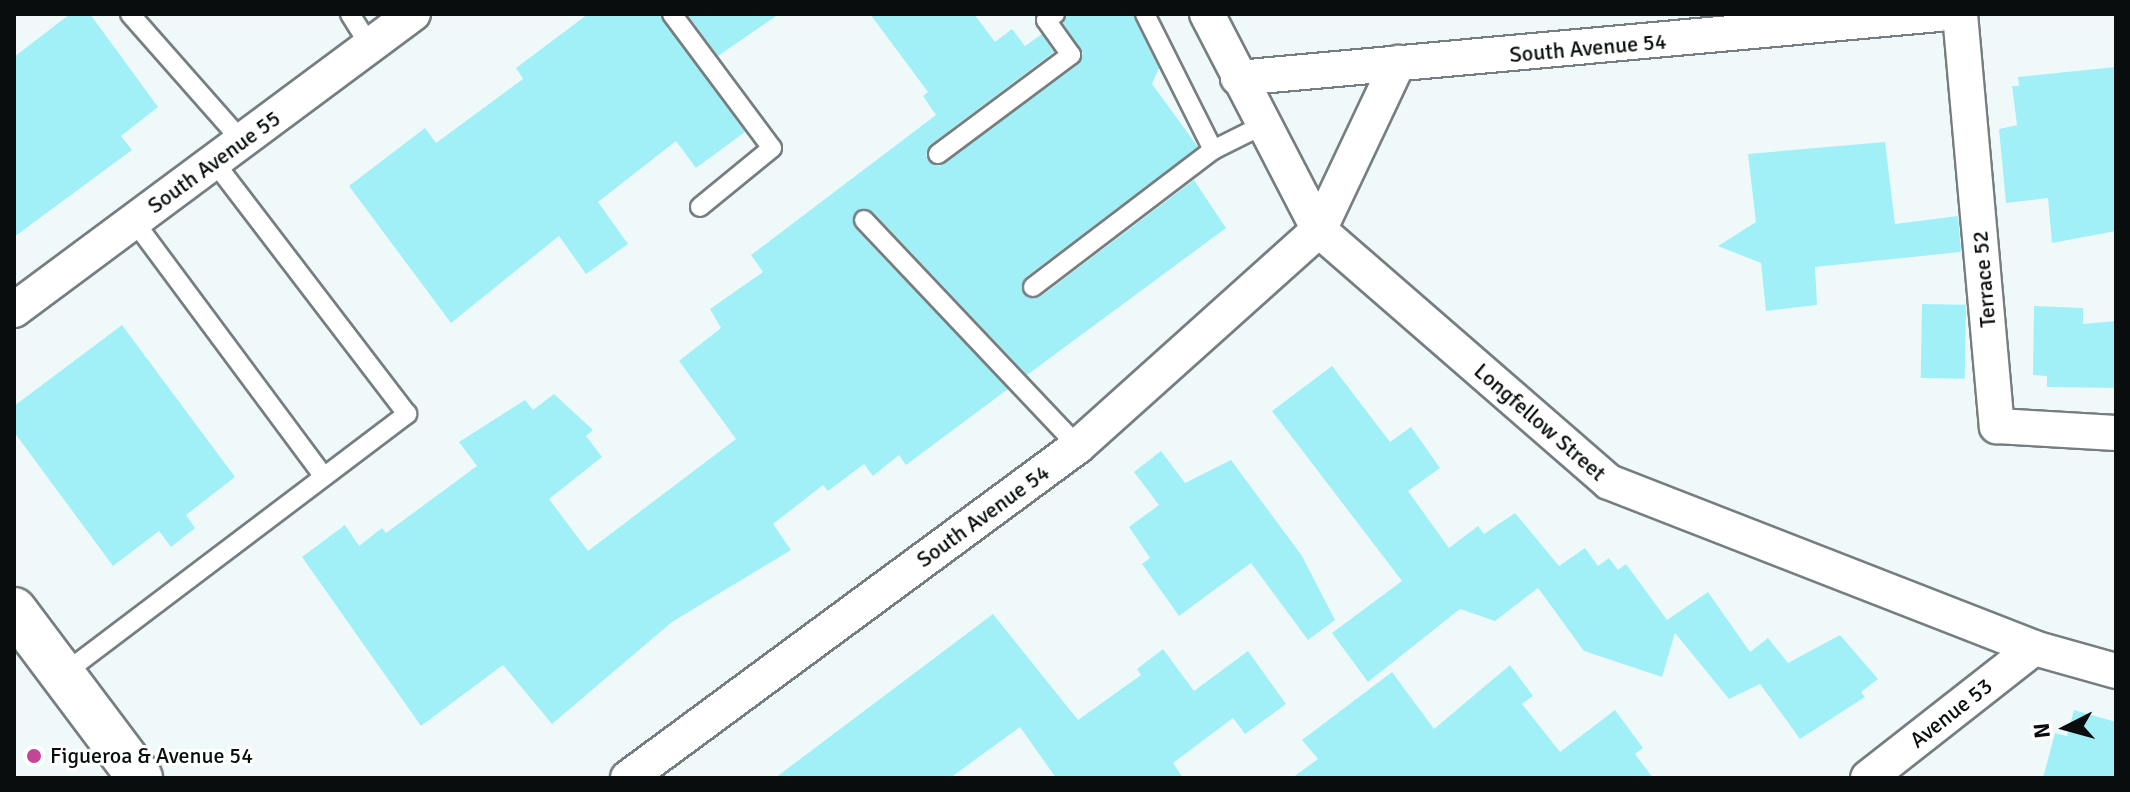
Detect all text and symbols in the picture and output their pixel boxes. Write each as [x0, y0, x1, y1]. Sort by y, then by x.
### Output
street label: South Avenue 54 [1508, 28, 1668, 68]
street label: South Avenue 55 [142, 105, 286, 219]
street label: Terrace 52 [1967, 230, 2001, 328]
street label: Longfellow Street [1469, 358, 1611, 486]
street label: South Avenue 54 [911, 459, 1055, 573]
street label: Avenue 53 [1904, 673, 1998, 753]
north arrow [2026, 688, 2106, 768]
text: N [2027, 722, 2056, 740]
place label: Figueroa & Avenue 54 [50, 743, 253, 769]
marker: Figueroa & Avenue 54 [25, 747, 43, 765]

